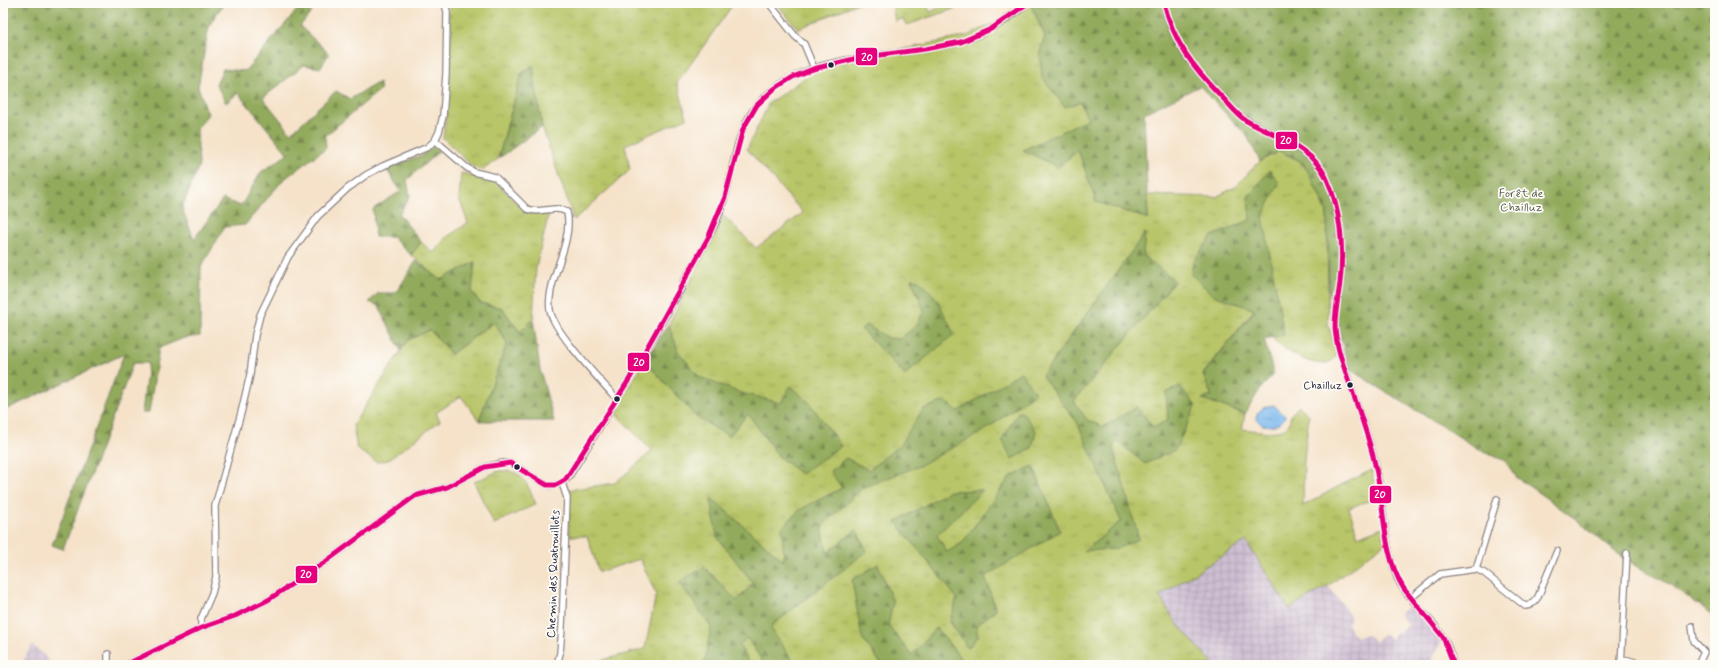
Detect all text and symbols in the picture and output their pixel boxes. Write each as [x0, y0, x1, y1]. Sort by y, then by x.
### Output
line badge: 20 [855, 47, 878, 66]
text: 20 [861, 51, 873, 65]
unlabelled marker [826, 60, 836, 70]
line badge: 20 [1275, 131, 1298, 150]
text: 20 [1280, 134, 1292, 148]
park label: Forêt de Chailluz [1499, 186, 1543, 216]
line badge: 20 [627, 352, 650, 372]
text: 20 [633, 356, 645, 370]
place label: Chailluz [1303, 379, 1342, 393]
marker: Chailluz [1345, 380, 1355, 390]
unlabelled marker [612, 394, 622, 404]
unlabelled marker [512, 462, 522, 472]
line badge: 20 [1369, 485, 1392, 504]
text: 20 [1374, 488, 1386, 502]
street label: Chemin des Quatrouillots [544, 509, 564, 638]
line badge: 20 [295, 565, 318, 584]
text: 20 [300, 568, 312, 582]

